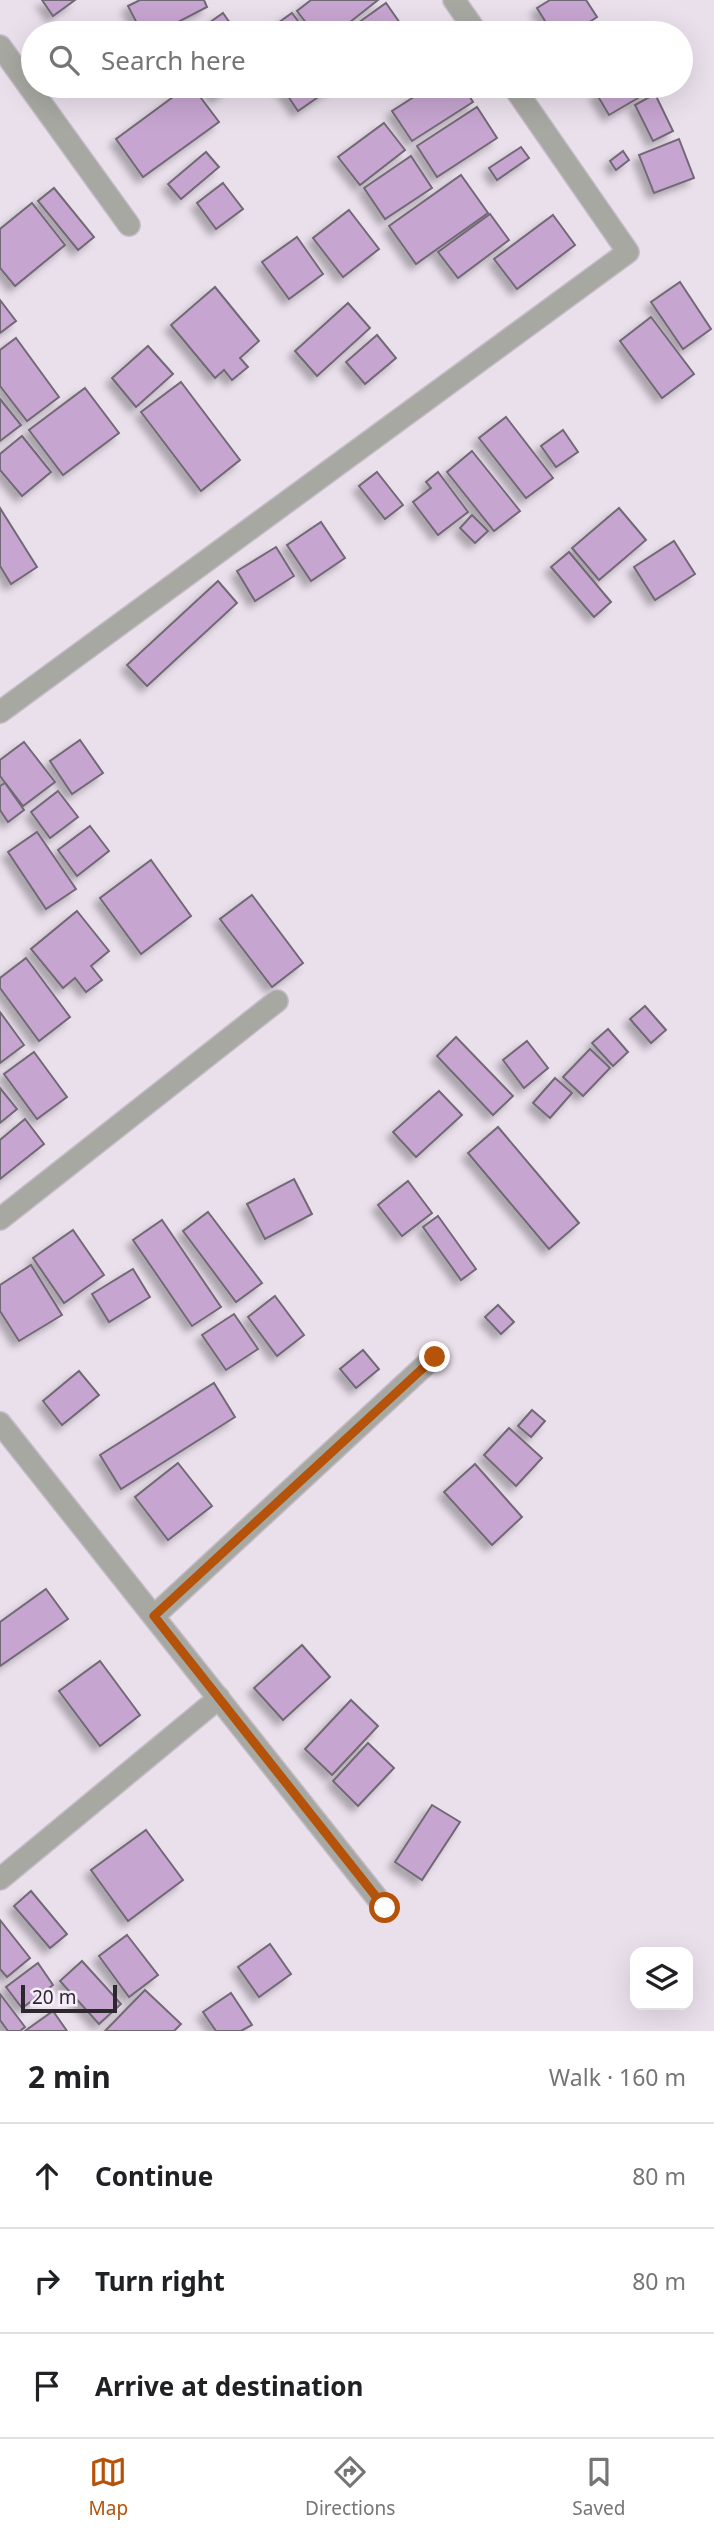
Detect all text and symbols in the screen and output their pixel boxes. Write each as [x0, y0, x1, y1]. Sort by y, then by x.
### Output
search box [21, 21, 693, 98]
icon: search [45, 41, 83, 79]
text: Search here [101, 42, 246, 78]
route end [419, 1341, 450, 1372]
route start [369, 1892, 400, 1923]
map controls [630, 1947, 693, 2010]
button: layers [630, 1947, 693, 2010]
scale bar [21, 1982, 117, 2014]
text: 20 m [32, 1984, 76, 2010]
text: 2 min [28, 2056, 111, 2097]
text: Walk · 160 m [549, 2061, 686, 2093]
icon: ahead [28, 2157, 66, 2195]
text: Continue [95, 2158, 213, 2194]
text: 80 m [632, 2160, 686, 2192]
icon: right [28, 2262, 66, 2300]
text: Turn right [95, 2263, 225, 2299]
text: 80 m [632, 2265, 686, 2297]
icon: arrive [28, 2367, 66, 2405]
text: Arrive at destination [95, 2368, 364, 2404]
tab: Map [89, 2453, 128, 2521]
tab: Directions [305, 2453, 395, 2521]
tab: Saved [572, 2453, 625, 2521]

